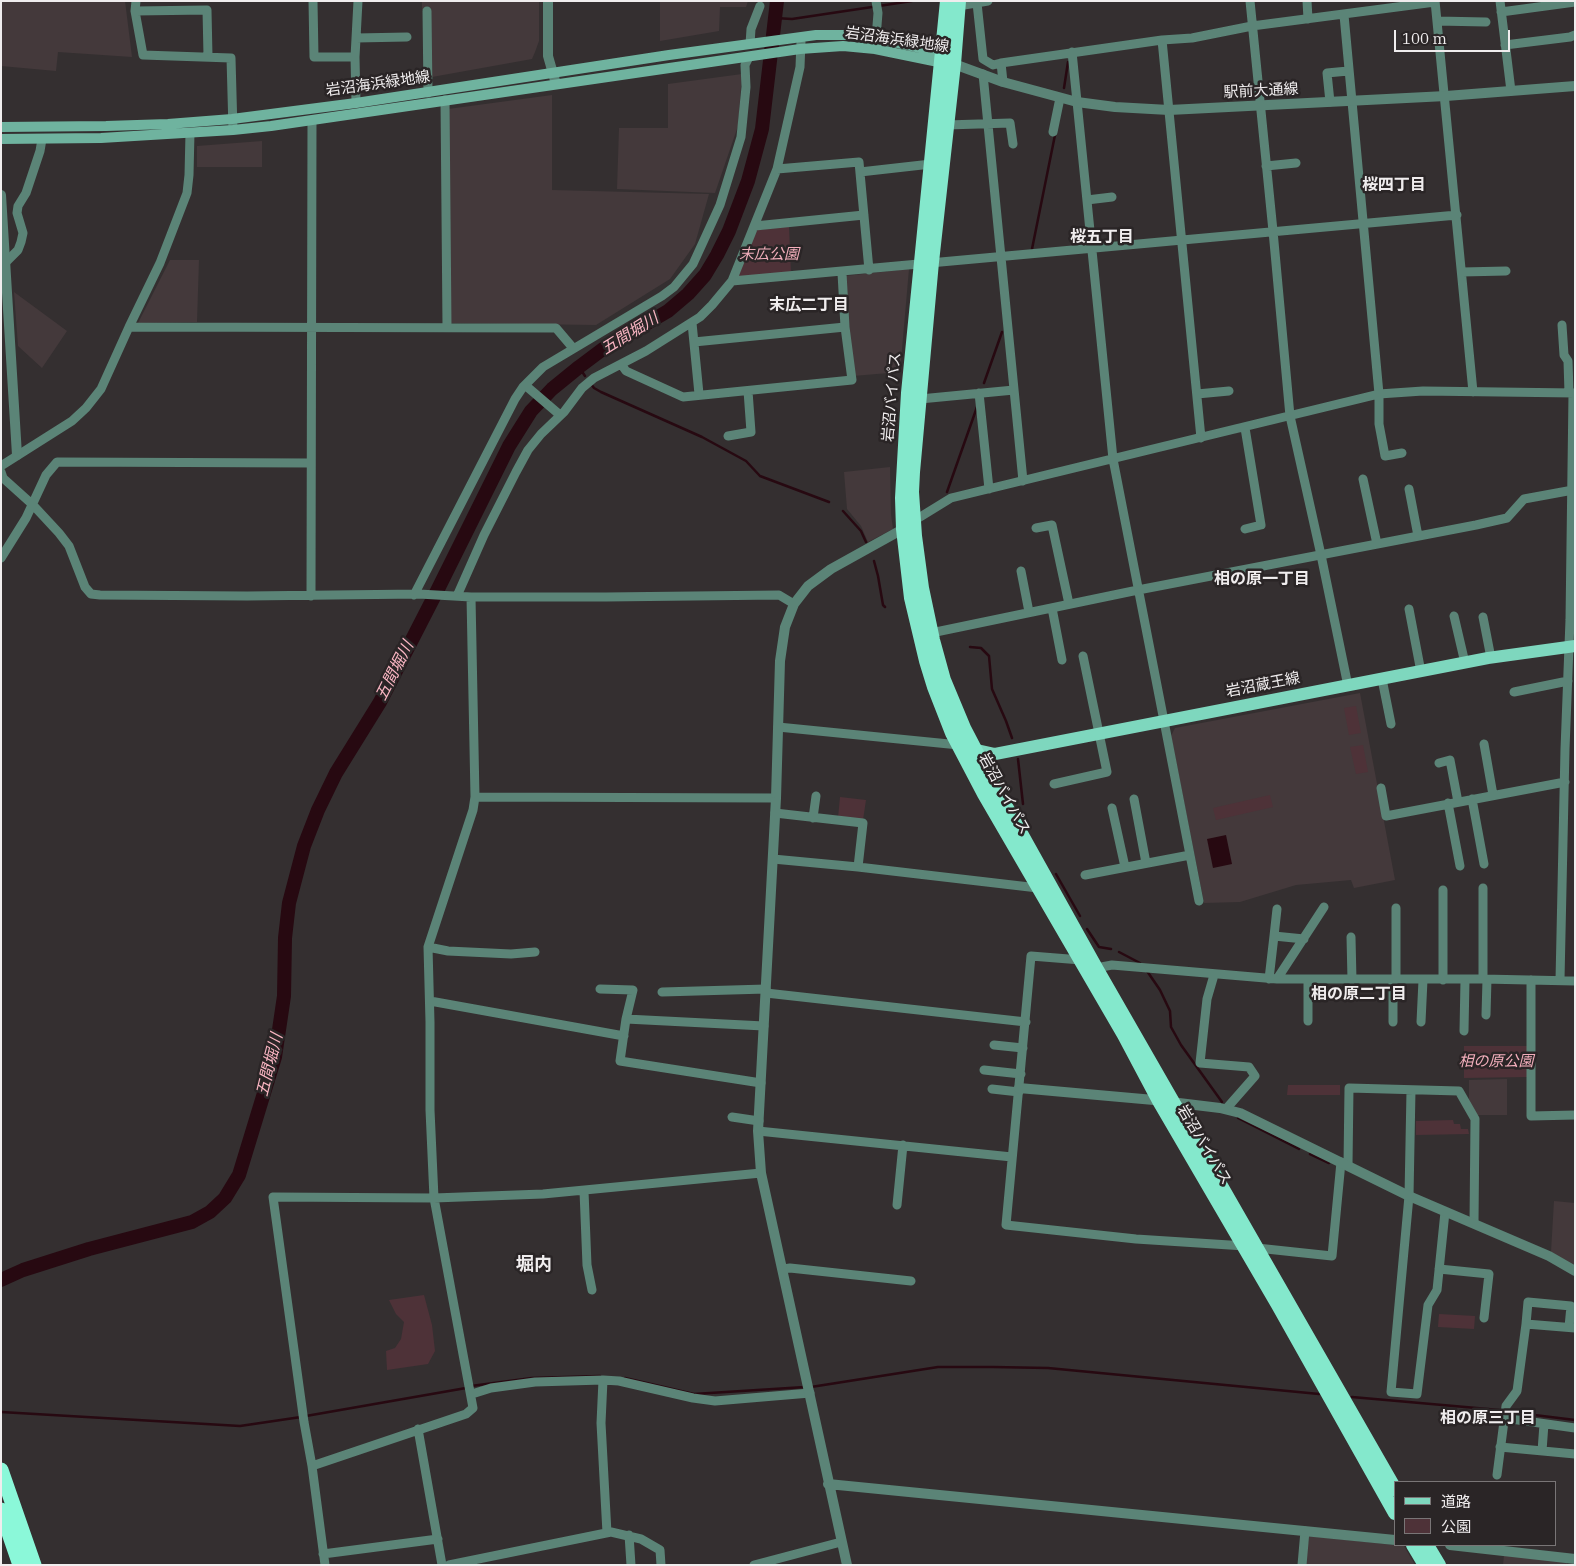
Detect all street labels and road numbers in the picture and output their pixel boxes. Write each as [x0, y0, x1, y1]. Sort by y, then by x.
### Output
street label: 岩沼海浜緑地線 [844, 24, 950, 56]
street label: 岩沼海浜緑地線 [325, 68, 431, 100]
street label: 駅前大通線 [1223, 80, 1299, 102]
street label: 岩沼バイパス [879, 351, 905, 443]
street label: 岩沼蔵王線 [1224, 669, 1302, 701]
street label: 岩沼バイパス [974, 750, 1034, 838]
street label: 岩沼バイパス [1173, 1102, 1235, 1188]

